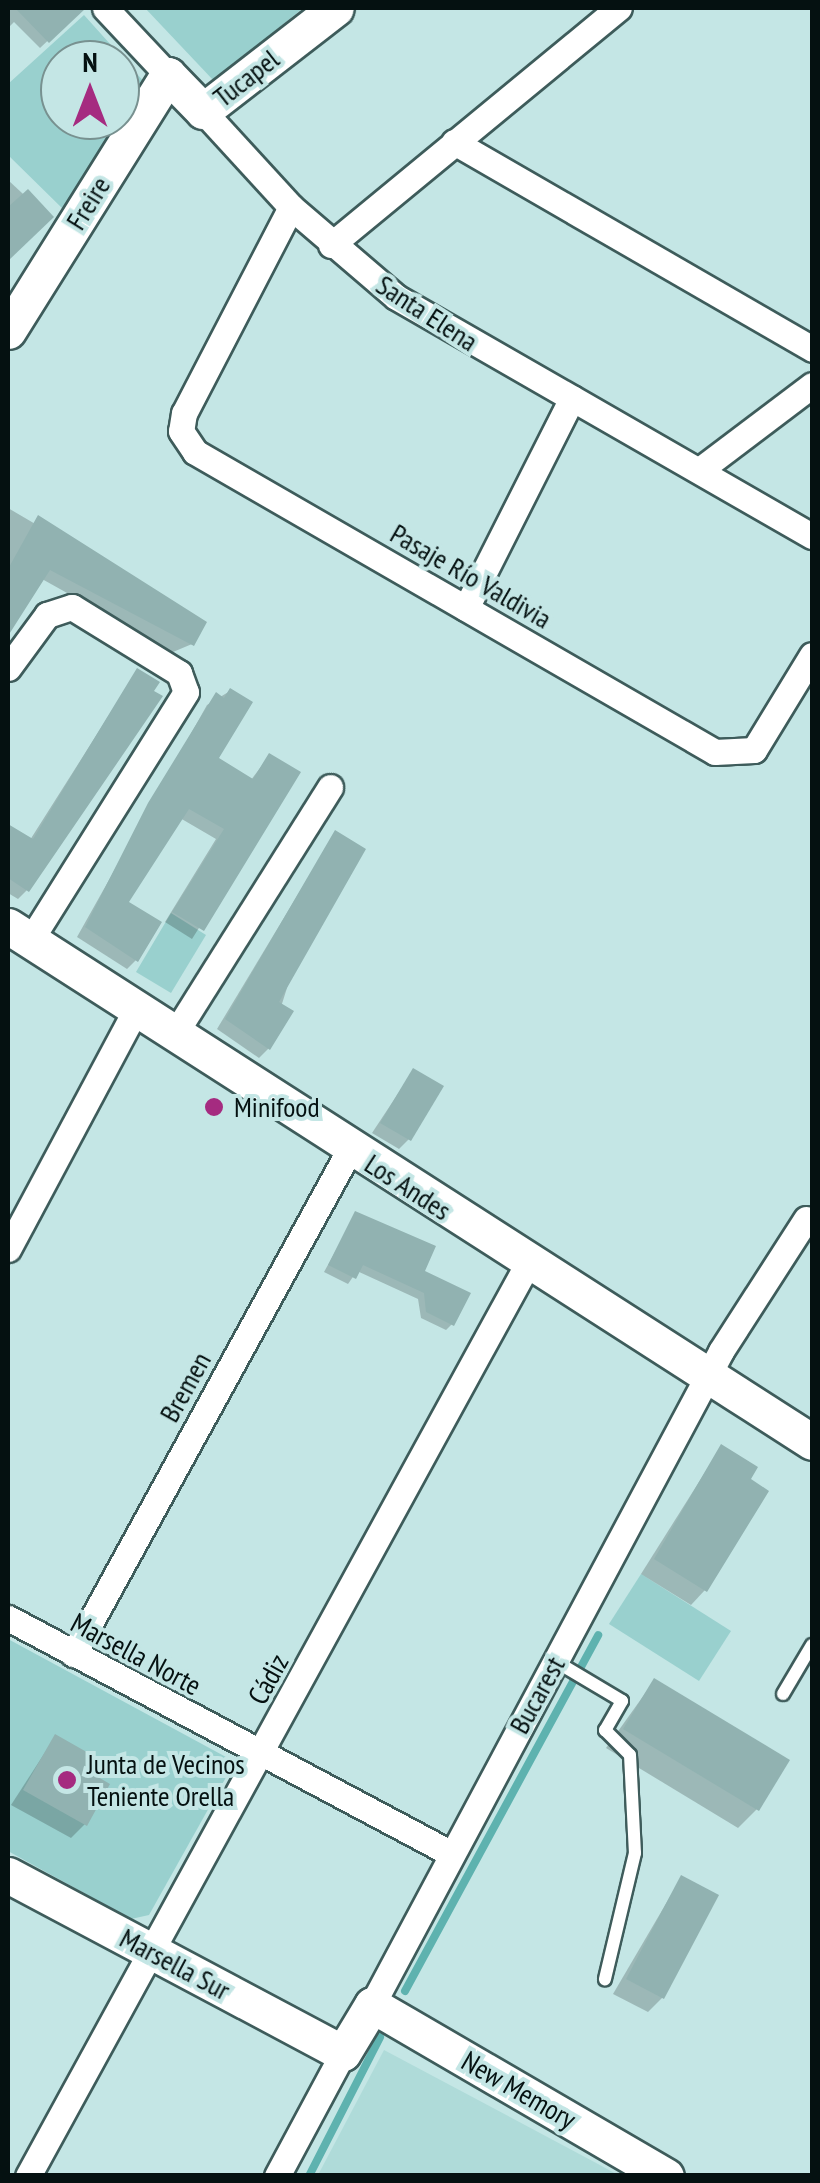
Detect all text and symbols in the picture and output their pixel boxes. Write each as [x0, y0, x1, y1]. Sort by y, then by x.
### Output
north arrow [40, 40, 140, 140]
street label: Tucapel [207, 42, 285, 114]
text: N [82, 43, 98, 80]
street label: Freire [59, 170, 117, 236]
street label: Santa Elena [370, 268, 484, 358]
street label: Pasaje Río Valdivia [384, 516, 558, 636]
place label: Minifood [234, 1090, 320, 1124]
marker: Minifood [203, 1096, 225, 1118]
street label: Los Andes [358, 1147, 458, 1227]
street label: Bremen [152, 1346, 218, 1428]
street label: Marsella Norte [65, 1606, 207, 1702]
street label: Cádiz [241, 1648, 295, 1710]
street label: Bucarest [502, 1651, 572, 1739]
place label: Junta de Vecinos Teniente Orella [87, 1747, 245, 1813]
marker: Junta de Vecinos Teniente Orella [56, 1769, 78, 1791]
street label: Marsella Sur [114, 1921, 236, 2007]
street label: New Memory [456, 2044, 582, 2136]

